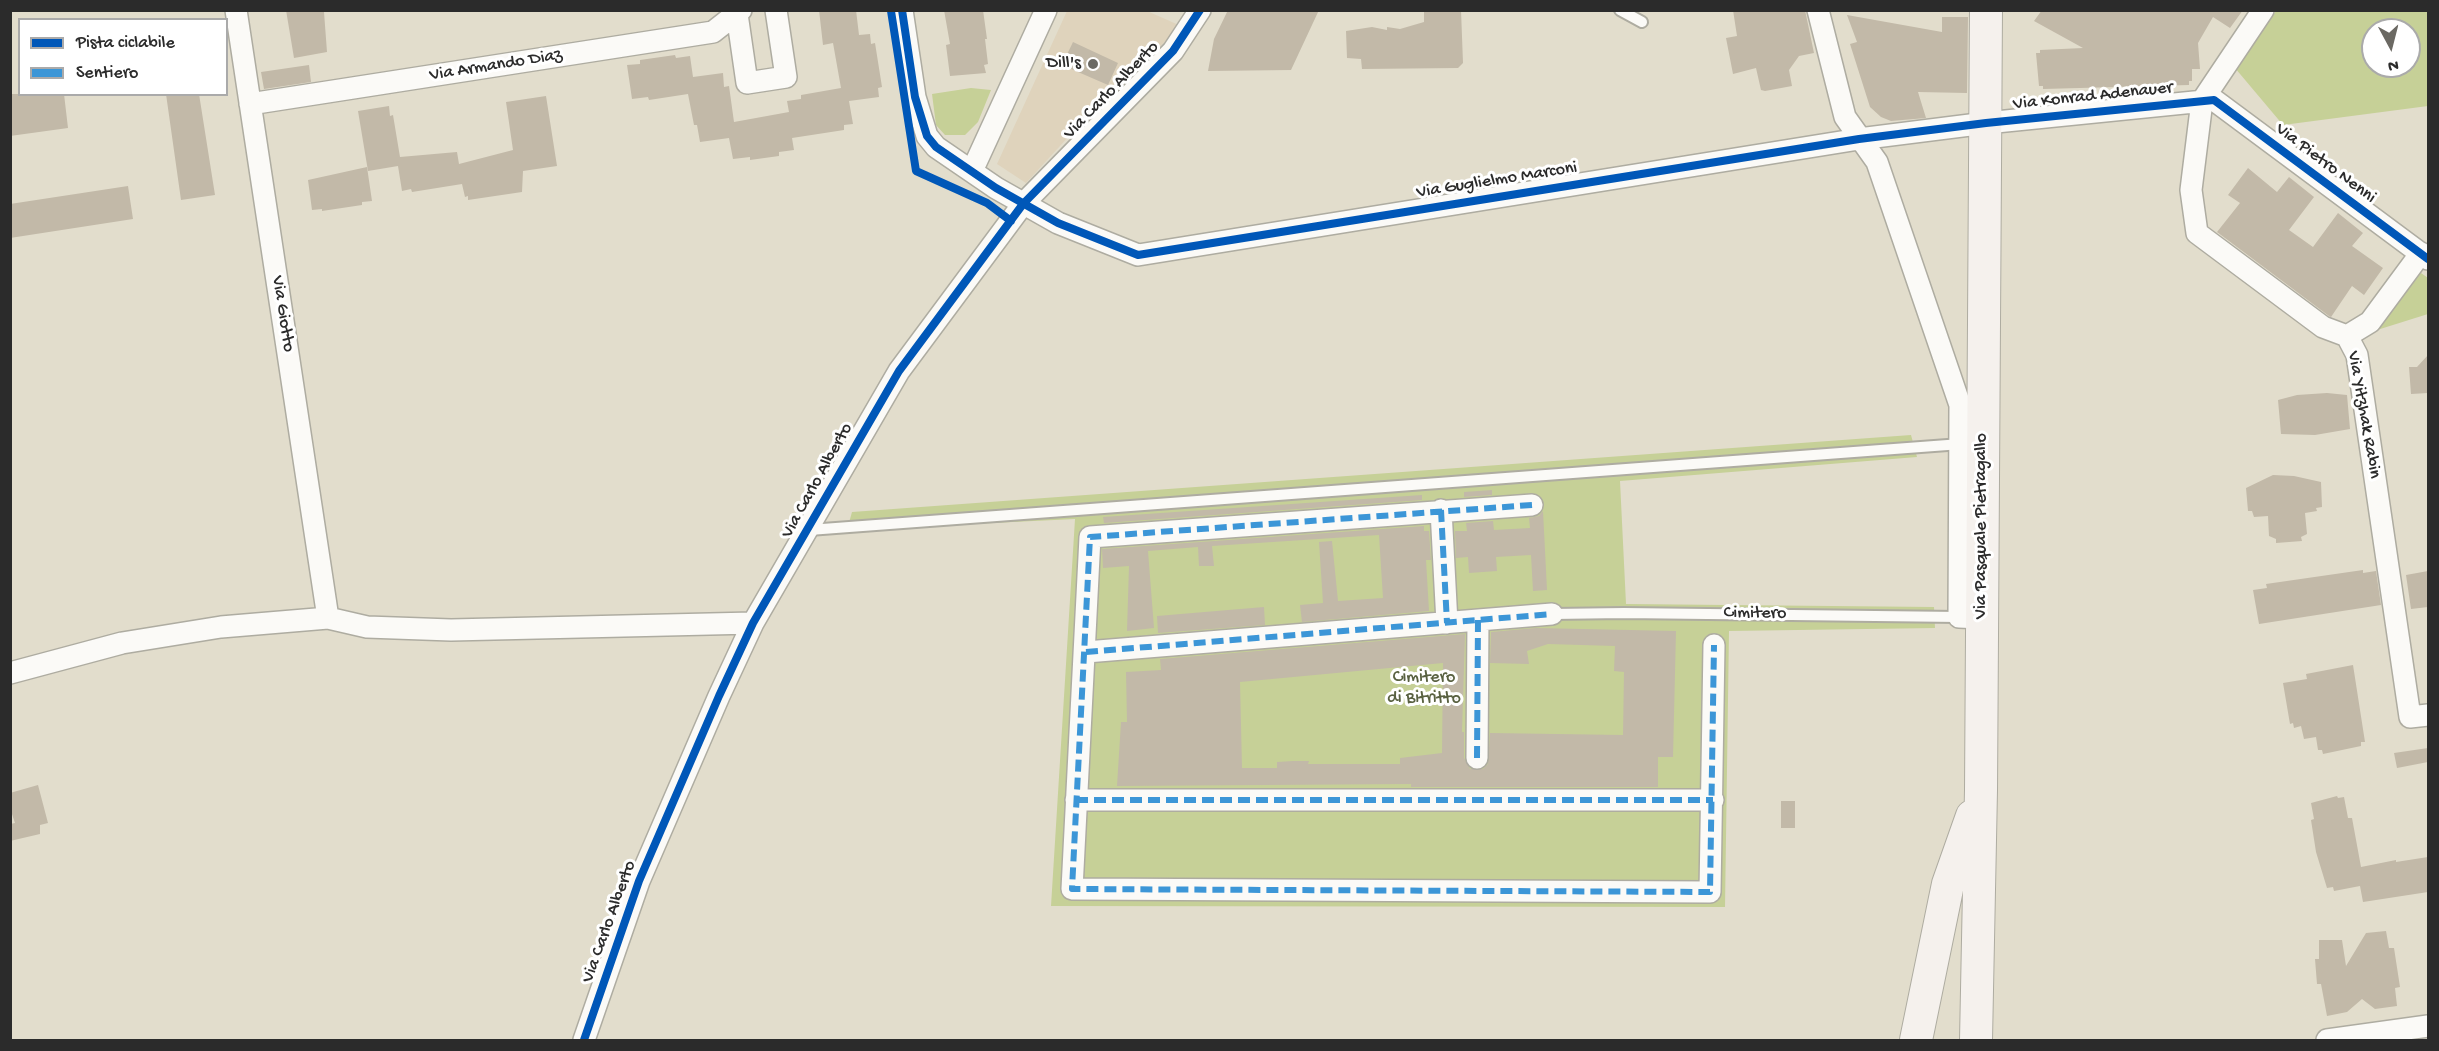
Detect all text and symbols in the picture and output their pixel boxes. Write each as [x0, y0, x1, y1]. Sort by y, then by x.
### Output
legend [18, 18, 228, 96]
north arrow [2361, 18, 2421, 78]
text: Pista ciclabile [76, 33, 175, 54]
street label: Via Carlo Alberto [1060, 37, 1164, 145]
street label: Via Armando Diaz [428, 45, 564, 87]
place label: Dill's [1046, 53, 1081, 75]
text: N [2387, 54, 2399, 74]
marker: Dill's [1086, 57, 1100, 71]
text: Sentiero [76, 63, 138, 84]
street label: Via Konrad Adenauer [2012, 78, 2174, 116]
street label: Via Pietro Nenni [2270, 119, 2380, 209]
street label: Via Guglielmo Marconi [1415, 158, 1579, 204]
street label: Via Giotto [265, 274, 299, 354]
street label: Via Yitzhak Rabin [2341, 350, 2385, 480]
street label: Via Carlo Alberto [777, 420, 859, 542]
street label: Via Pasquale Pietragallo [1971, 433, 1993, 619]
street label: Cimitero [1723, 603, 1787, 625]
park label: Cimitero di Bitritto [1387, 667, 1461, 710]
street label: Via Carlo Alberto [578, 858, 642, 986]

